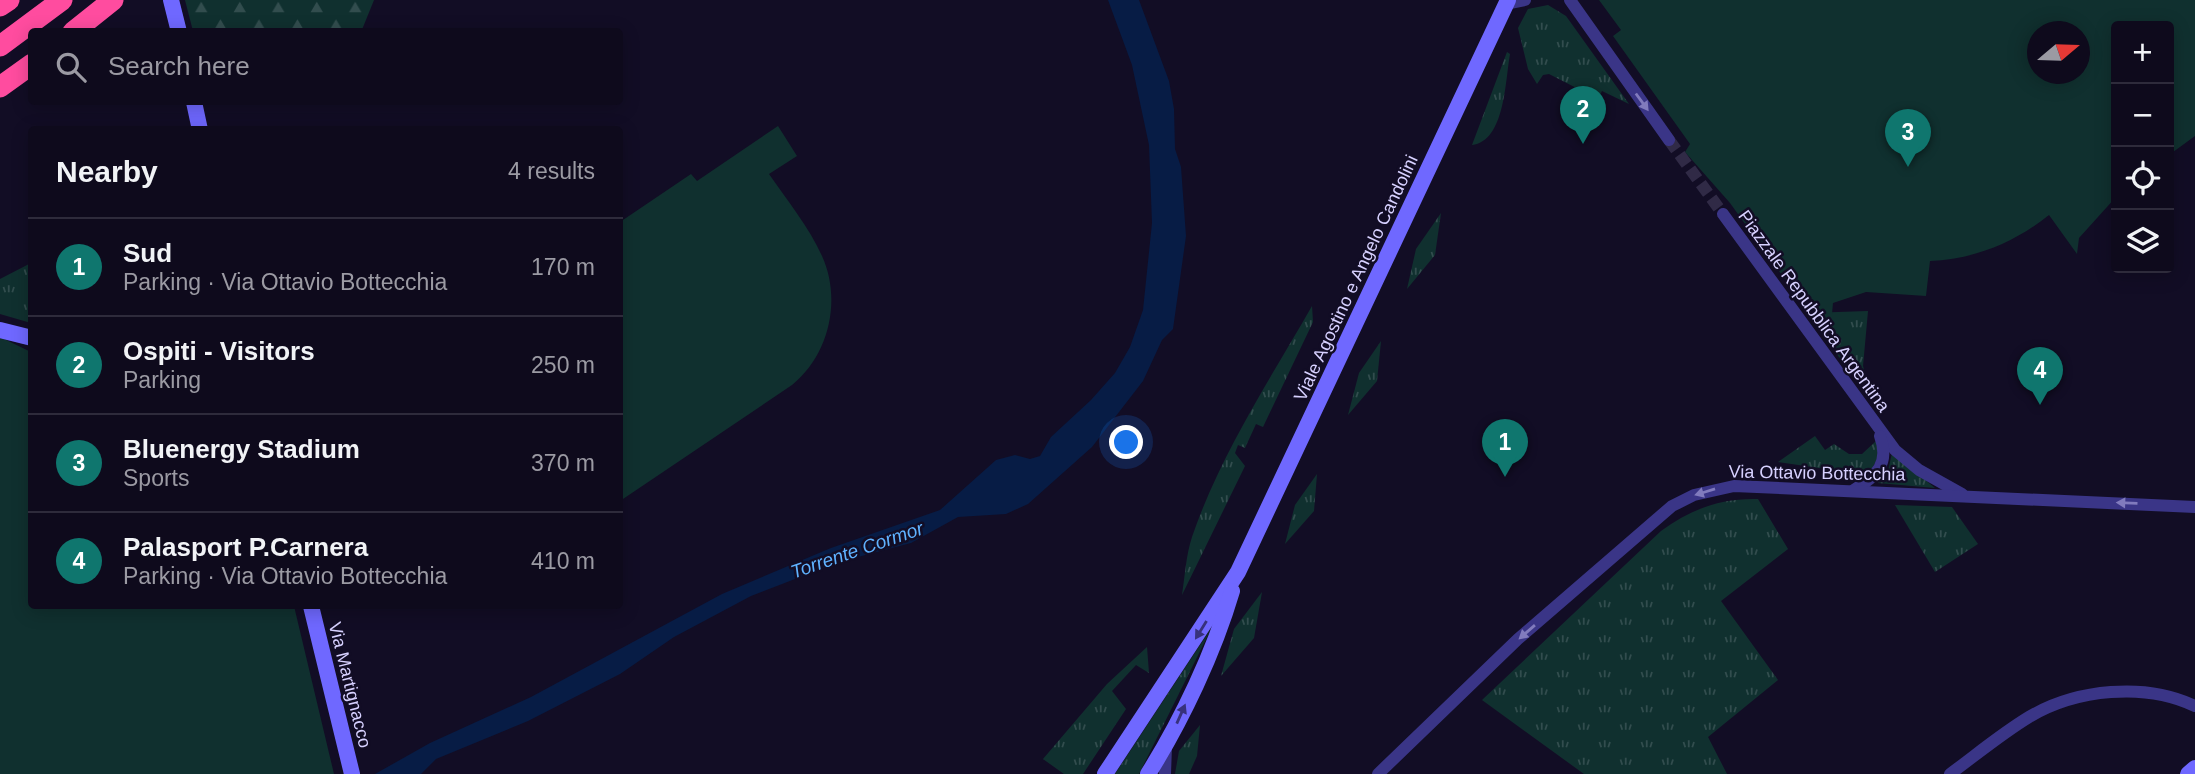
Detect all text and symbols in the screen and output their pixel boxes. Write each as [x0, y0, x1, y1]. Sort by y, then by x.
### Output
north arrow [2027, 21, 2090, 84]
map controls [2111, 21, 2174, 273]
button: + [2111, 21, 2174, 84]
search box [28, 28, 623, 105]
icon: search [52, 48, 90, 86]
text: Search here [108, 51, 250, 81]
button: − [2111, 84, 2174, 147]
pin: 2 [1560, 86, 1606, 144]
one-way arrow [1634, 93, 1648, 111]
pin: 3 [1885, 109, 1931, 167]
button: locate [2111, 147, 2174, 210]
street label: Viale Agostino e Angelo Candolini [1290, 152, 1422, 404]
text: Nearby [56, 155, 158, 188]
text: 4 results [508, 158, 595, 184]
street label: Piazzale Repubblica Argentina [1734, 206, 1894, 416]
button: layers [2111, 210, 2174, 273]
text: Sud [123, 238, 172, 268]
text: 1 [73, 254, 85, 280]
text: 170 m [531, 254, 595, 280]
text: Parking · Via Ottavio Bottecchia [123, 269, 447, 295]
text: Ospiti - Visitors [123, 336, 315, 366]
pin: 4 [2017, 347, 2063, 405]
text: 2 [73, 352, 85, 378]
text: 250 m [531, 352, 595, 378]
text: Parking [123, 367, 201, 393]
pin: 1 [1482, 419, 1528, 477]
your location [1109, 425, 1143, 459]
text: Bluenergy Stadium [123, 434, 360, 464]
text: 3 [73, 450, 85, 476]
text: 370 m [531, 450, 595, 476]
street label: Via Ottavio Bottecchia [1728, 461, 1907, 485]
text: Sports [123, 465, 189, 491]
one-way arrow [1694, 488, 1715, 498]
one-way arrow [2116, 497, 2138, 508]
water label: Torrente Cormor [788, 517, 927, 583]
text: Palasport P.Carnera [123, 532, 368, 562]
text: 4 [73, 548, 85, 574]
text: 410 m [531, 548, 595, 574]
text: Parking · Via Ottavio Bottecchia [123, 563, 447, 589]
street label: Via Martignacco [325, 620, 375, 750]
one-way arrow [1195, 620, 1208, 640]
one-way arrow [1519, 623, 1536, 639]
one-way arrow [1175, 704, 1187, 724]

